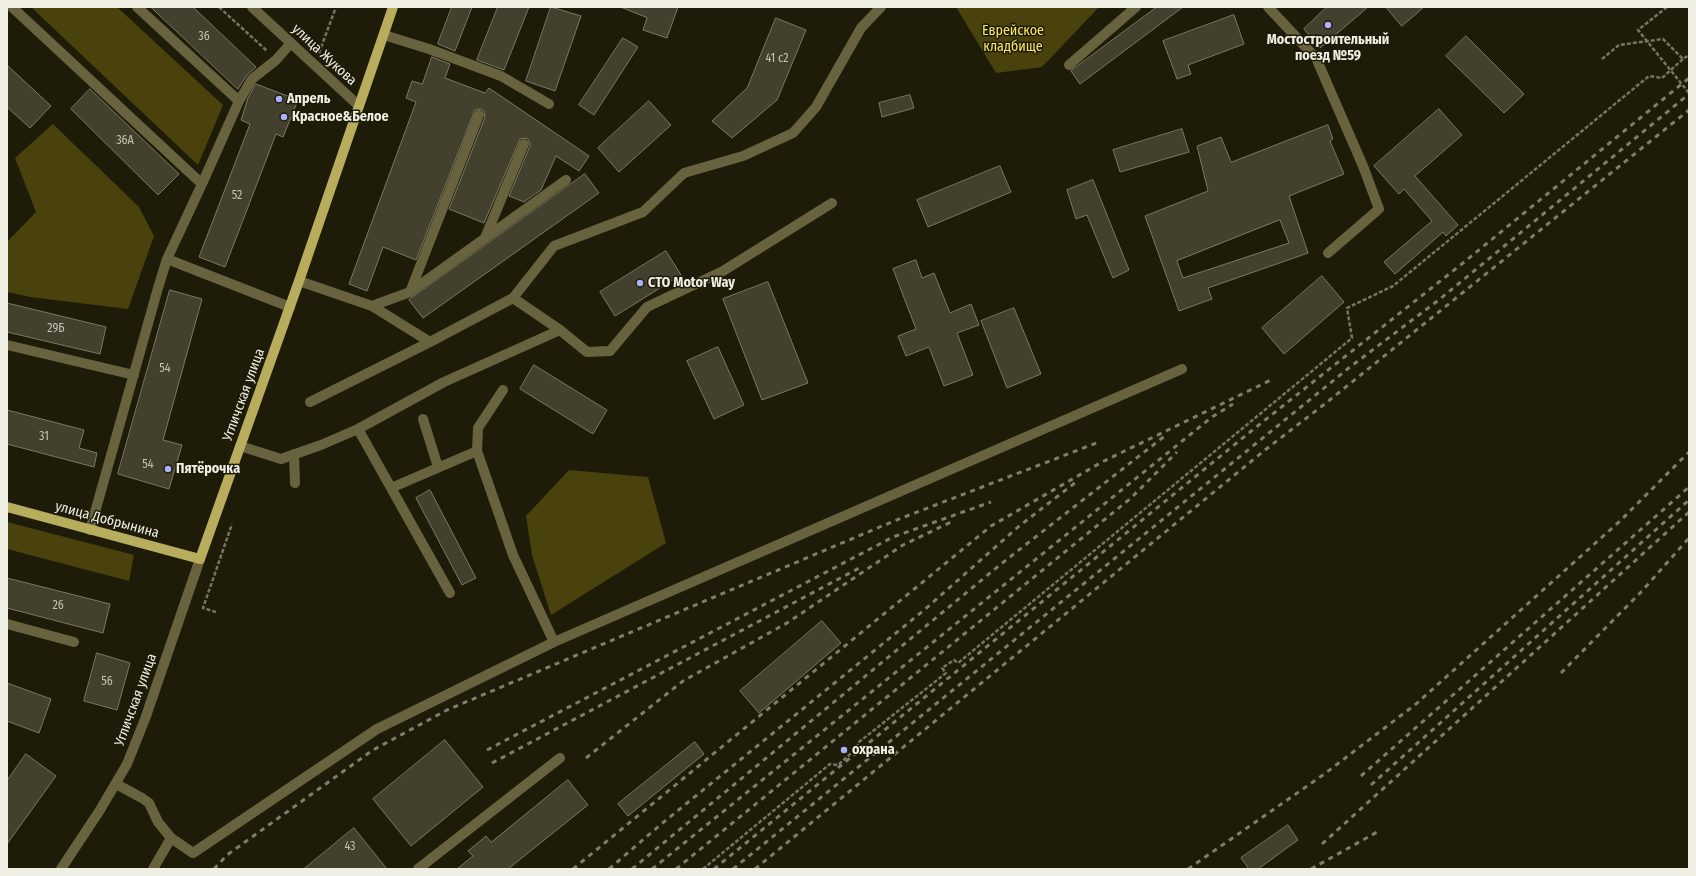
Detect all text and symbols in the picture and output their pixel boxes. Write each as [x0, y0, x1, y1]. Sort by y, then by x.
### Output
marker: Мостостроительный поезд №59 [1323, 20, 1333, 30]
street label: улица Жукова [288, 21, 360, 89]
park label: Еврейское кладбище [982, 23, 1044, 56]
house number: 36 [198, 30, 210, 44]
place label: Мостостроительный поезд №59 [1267, 32, 1389, 64]
house number: 41 с2 [765, 52, 789, 66]
place label: Апрель [287, 91, 330, 107]
marker: Апрель [274, 94, 284, 104]
place label: Красное&Белое [292, 109, 389, 125]
marker: Красное&Белое [279, 112, 289, 122]
house number: 36А [116, 134, 134, 148]
house number: 52 [232, 189, 242, 203]
place label: СТО Motor Way [648, 275, 735, 291]
marker: СТО Motor Way [635, 278, 645, 288]
house number: 29Б [47, 322, 65, 336]
street label: Угличская улица [219, 346, 269, 444]
house number: 54 [159, 362, 171, 376]
house number: 31 [39, 430, 49, 444]
house number: 54 [142, 458, 154, 472]
place label: Пятёрочка [176, 461, 240, 477]
marker: Пятёрочка [163, 464, 173, 474]
street label: улица Добрынина [53, 498, 161, 542]
house number: 26 [52, 599, 64, 613]
street label: Угличская улица [111, 651, 161, 749]
house number: 56 [101, 675, 113, 689]
place label: охрана [852, 742, 895, 758]
marker: охрана [839, 745, 849, 755]
house number: 43 [344, 840, 356, 854]

